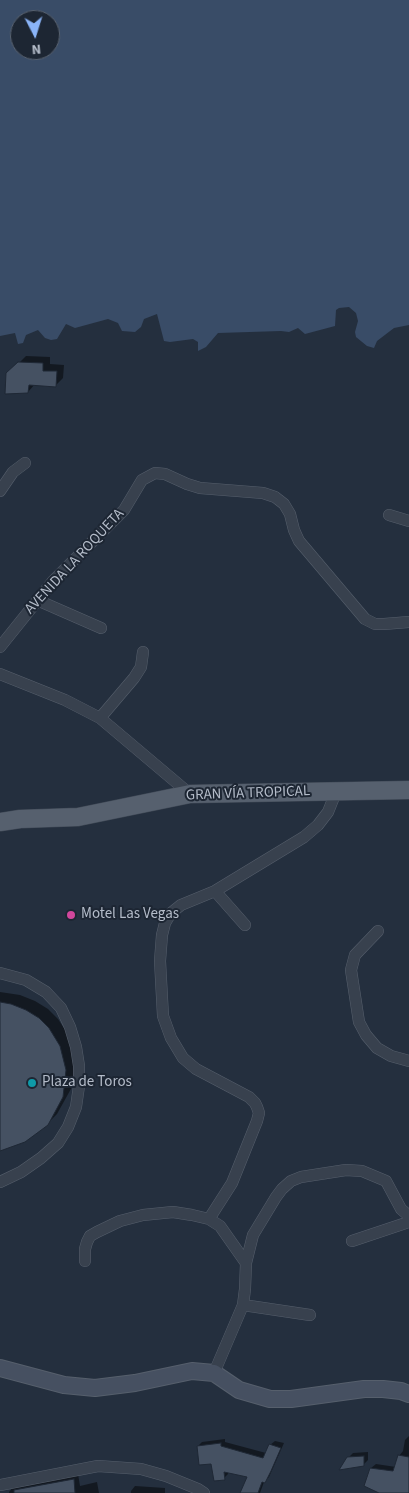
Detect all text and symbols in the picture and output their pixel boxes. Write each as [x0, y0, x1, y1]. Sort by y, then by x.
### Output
north arrow [10, 10, 60, 60]
text: N [31, 39, 42, 59]
street label: AVENIDA LA ROQUETA [22, 506, 128, 618]
street label: GRAN VÍA TROPICAL [186, 783, 310, 805]
place label: Motel Las Vegas [81, 906, 179, 924]
marker: Motel Las Vegas [65, 909, 77, 921]
place label: Plaza de Toros [42, 1074, 132, 1092]
marker: Plaza de Toros [26, 1077, 38, 1089]

